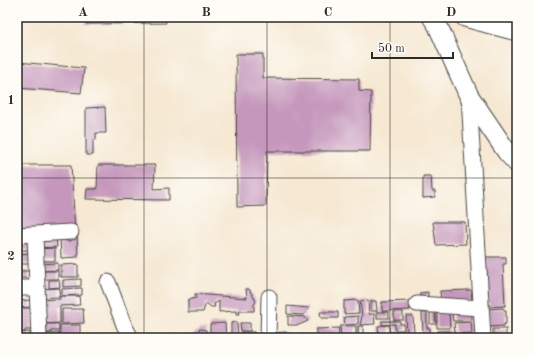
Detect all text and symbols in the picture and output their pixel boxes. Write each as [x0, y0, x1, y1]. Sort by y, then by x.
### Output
text: A [78, 6, 88, 19]
text: B [201, 6, 211, 19]
text: C [324, 6, 332, 19]
text: D [446, 6, 456, 19]
scale bar [372, 34, 453, 60]
text: 50 m [378, 42, 405, 55]
text: 1 [7, 94, 15, 107]
text: 2 [7, 250, 15, 263]

